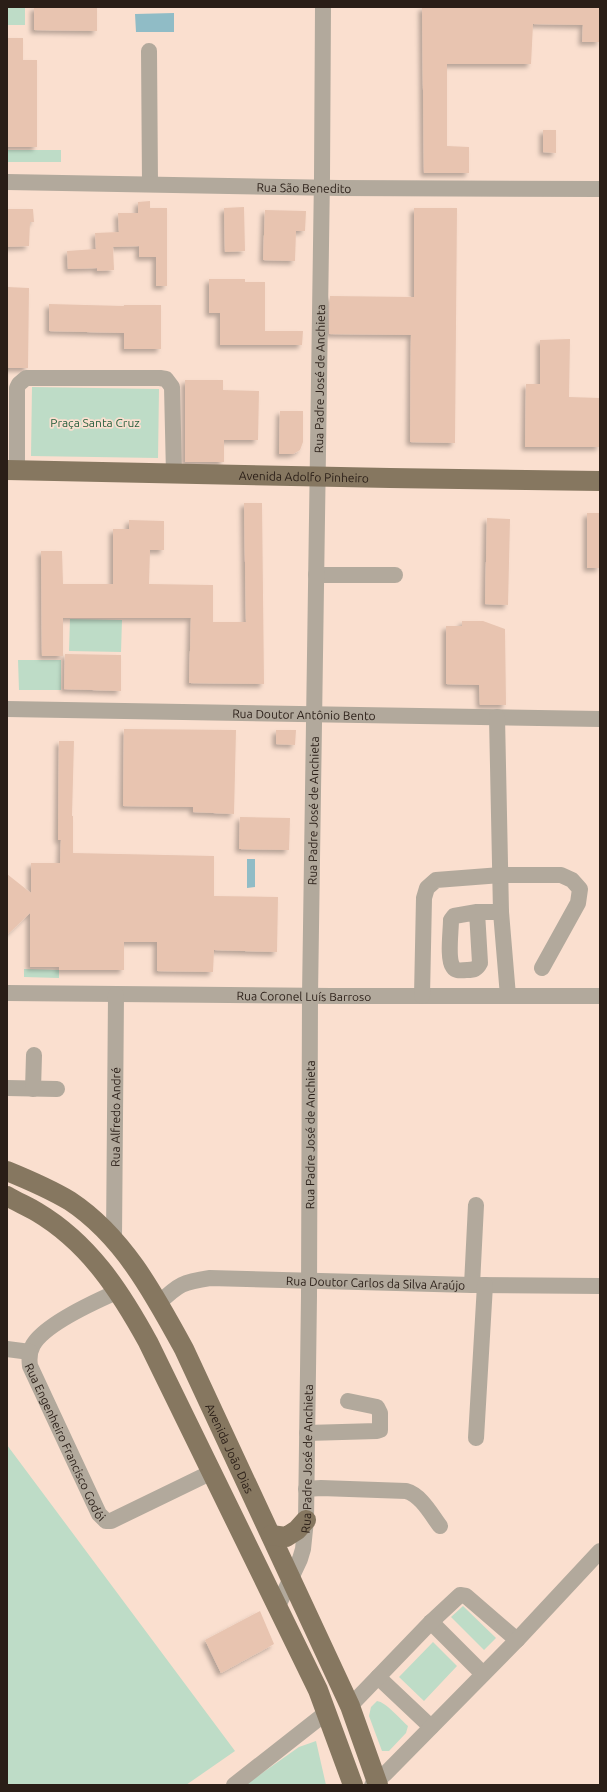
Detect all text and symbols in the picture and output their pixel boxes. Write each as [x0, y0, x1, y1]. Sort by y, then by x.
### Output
street label: Rua São Benedito [256, 180, 351, 195]
street label: Rua Padre José de Anchieta [311, 304, 327, 453]
park label: Praça Santa Cruz [50, 416, 140, 429]
street label: Avenida Adolfo Pinheiro [239, 468, 369, 484]
street label: Rua Doutor Antônio Bento [232, 706, 376, 722]
street label: Rua Padre José de Anchieta [305, 736, 320, 885]
street label: Rua Coronel Luís Barroso [237, 989, 371, 1003]
street label: Rua Padre José de Anchieta [303, 1060, 316, 1209]
street label: Rua Alfredo André [108, 1067, 122, 1167]
street label: Rua Doutor Carlos da Silva Araújo [286, 1274, 465, 1291]
street label: Rua Engenheiro Francisco Godói [23, 1361, 108, 1523]
street label: Rua Padre José de Anchieta [298, 1384, 314, 1534]
street label: Avenida João Dias [204, 1401, 257, 1495]

